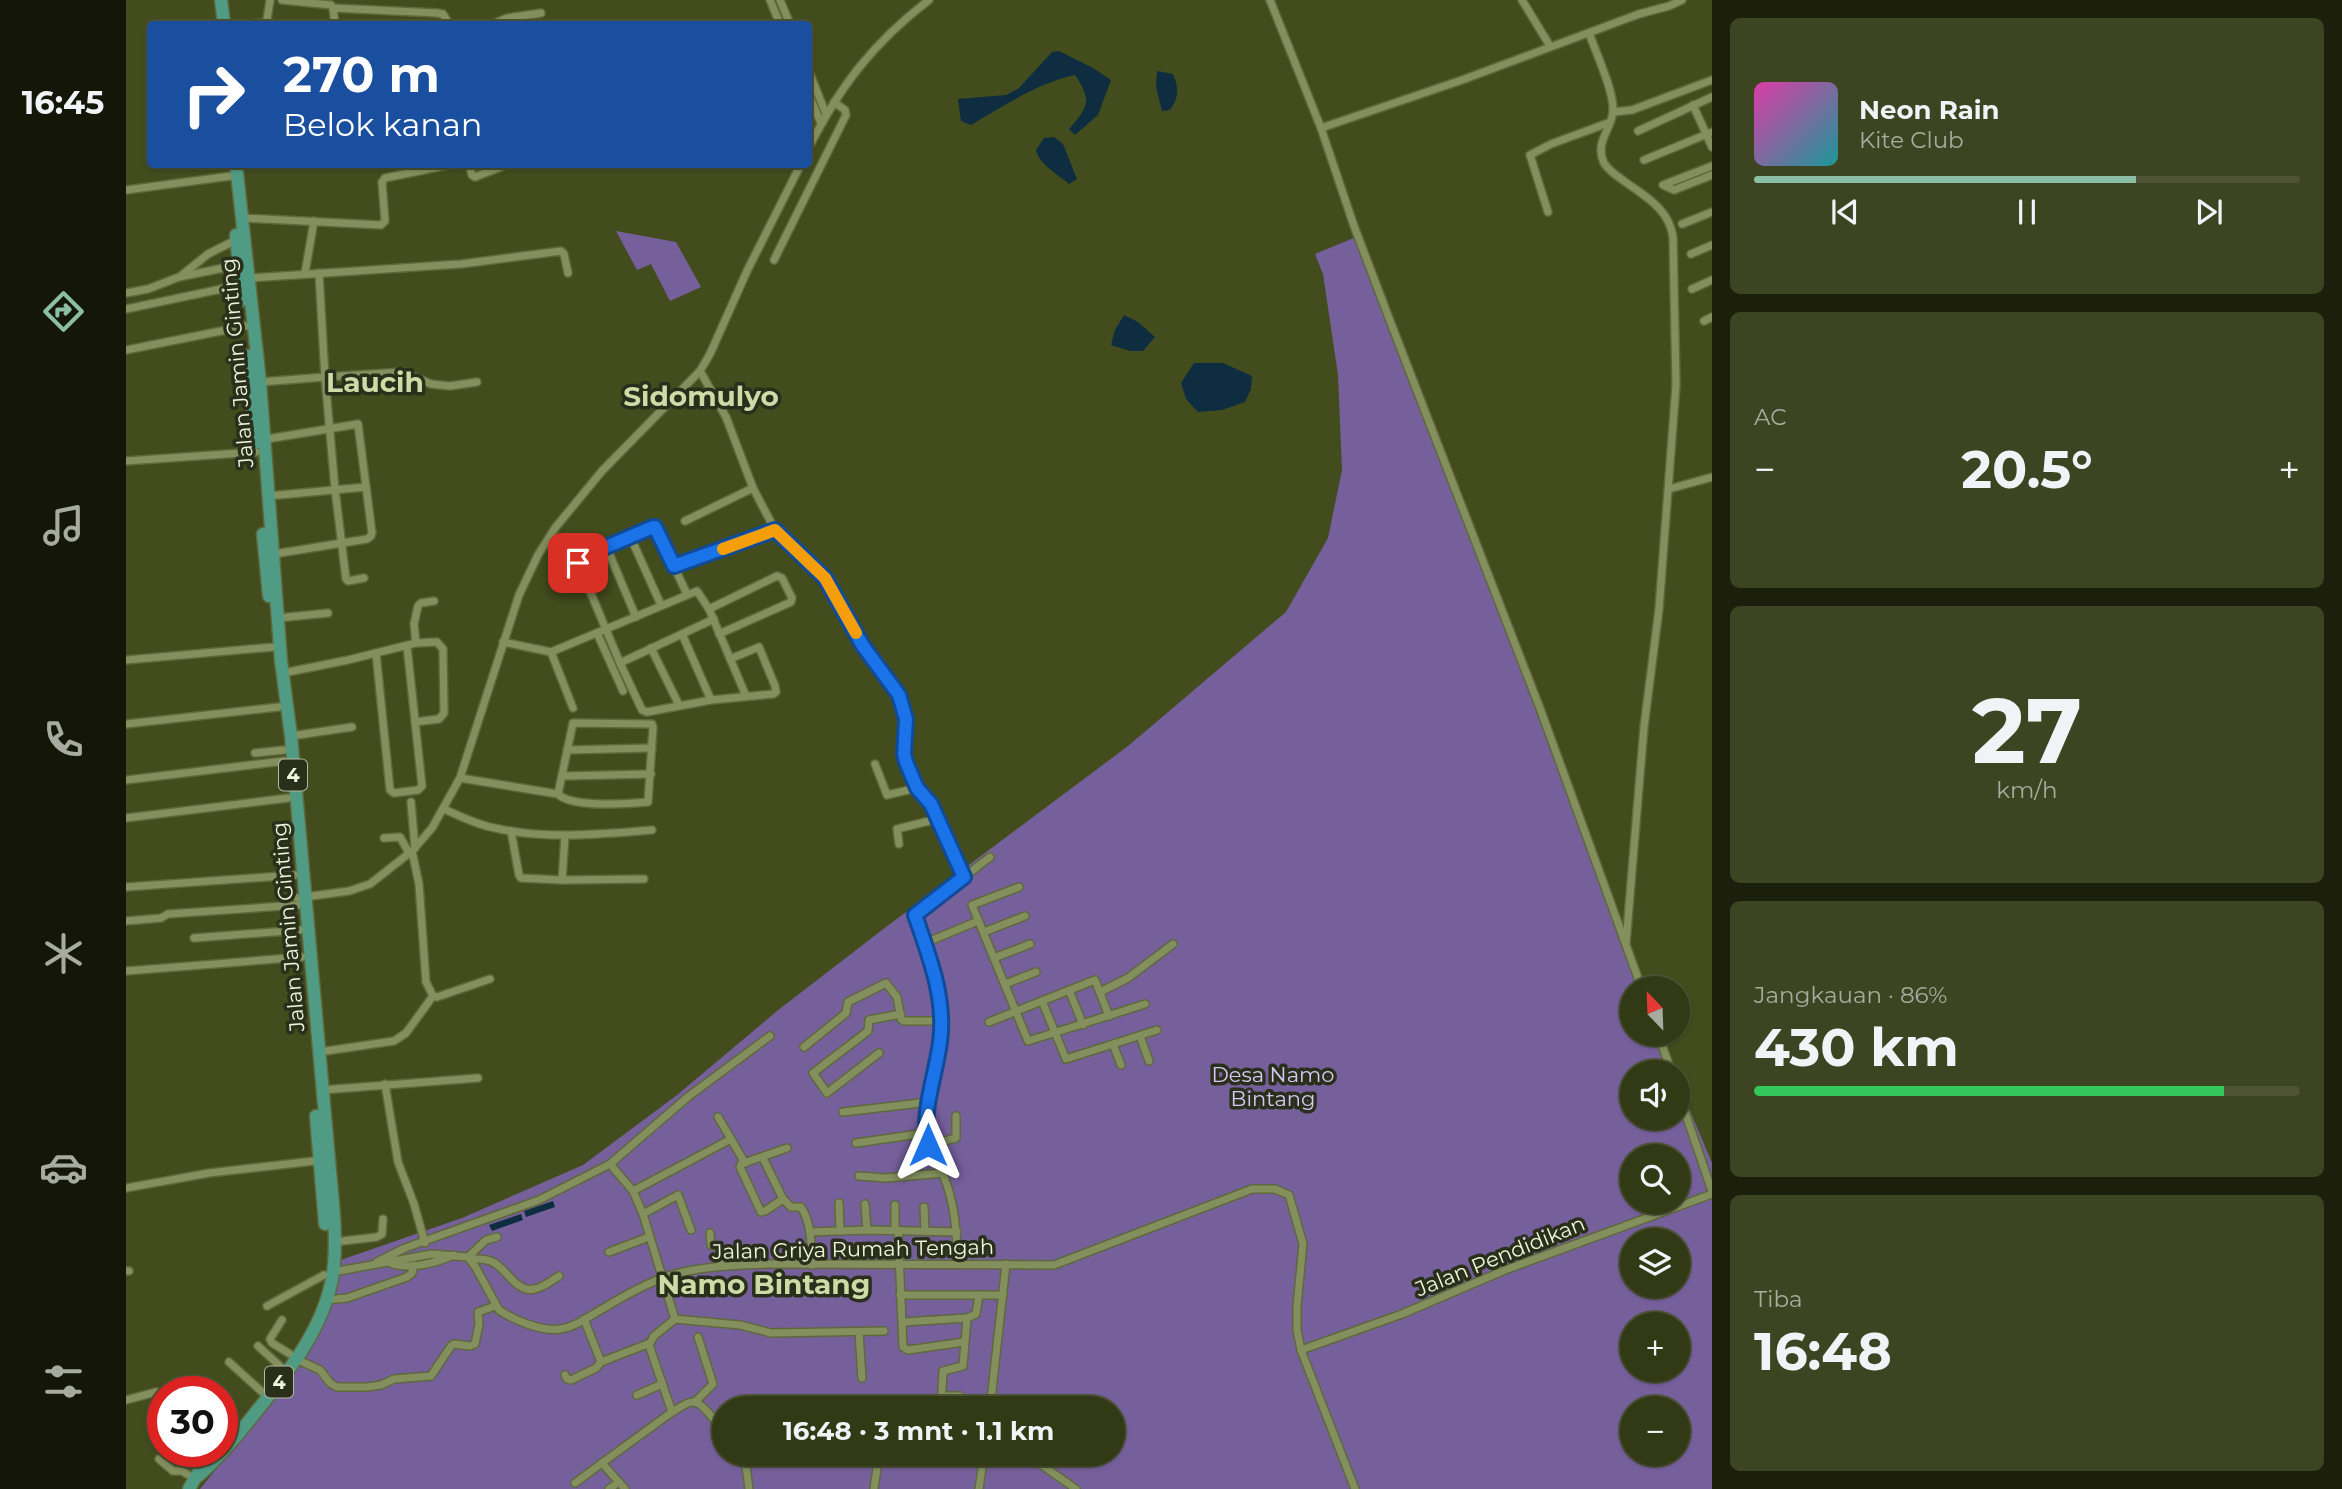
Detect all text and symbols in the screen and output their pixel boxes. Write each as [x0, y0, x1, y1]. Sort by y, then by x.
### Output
text: 270 m [283, 45, 440, 104]
icon: right [168, 49, 259, 140]
text: 16:45 [22, 83, 104, 122]
text: Neon Rain [1859, 94, 2000, 126]
text: Belok kanan [283, 105, 483, 144]
text: Kite Club [1859, 126, 1964, 154]
icon: previous [1826, 193, 1864, 231]
icon: pause [2008, 193, 2046, 231]
icon: next [2190, 193, 2228, 231]
street label: Jalan Jamin Ginting [215, 257, 259, 470]
icon: directions [39, 287, 88, 336]
district label: Laucih [326, 365, 424, 399]
district label: Sidomulyo [623, 379, 779, 413]
text: AC [1754, 403, 1787, 431]
text: 20.5° [1961, 438, 2093, 501]
text: − [1754, 446, 1776, 493]
text: + [2278, 446, 2300, 493]
icon: music [39, 501, 88, 550]
pin [548, 533, 608, 593]
icon: arrive [559, 544, 597, 582]
text: 27 [1972, 675, 2082, 786]
icon: phone [39, 715, 88, 764]
road number: 4 [279, 760, 307, 790]
text: km/h [1996, 776, 2058, 804]
street label: Jalan Jamin Ginting [266, 821, 310, 1034]
icon: climate [39, 929, 88, 978]
north arrow [1620, 976, 1690, 1046]
map controls [1620, 976, 1690, 1466]
text: Jangkauan · 86% [1754, 981, 1947, 1009]
text: 430 km [1754, 1016, 1959, 1079]
button: sound [1620, 1060, 1690, 1130]
park label: Desa Namo Bintang [1211, 1062, 1335, 1111]
position arrow [891, 1108, 965, 1182]
icon: car [39, 1143, 88, 1192]
button: search [1620, 1144, 1690, 1214]
street label: Jalan Pendidikan [1410, 1210, 1589, 1302]
button: layers [1620, 1228, 1690, 1298]
street label: Jalan Griya Rumah Tengah [711, 1234, 994, 1264]
district label: Namo Bintang [658, 1267, 870, 1301]
text: Tiba [1754, 1285, 1802, 1313]
button: + [1620, 1312, 1690, 1382]
text: 16:48 [1754, 1320, 1892, 1383]
icon: filters [39, 1357, 88, 1406]
road number: 4 [265, 1366, 293, 1398]
speed limit sign: 30 [147, 1376, 238, 1467]
button: − [1620, 1396, 1690, 1466]
text: 16:48 · 3 mnt · 1.1 km [783, 1415, 1054, 1447]

